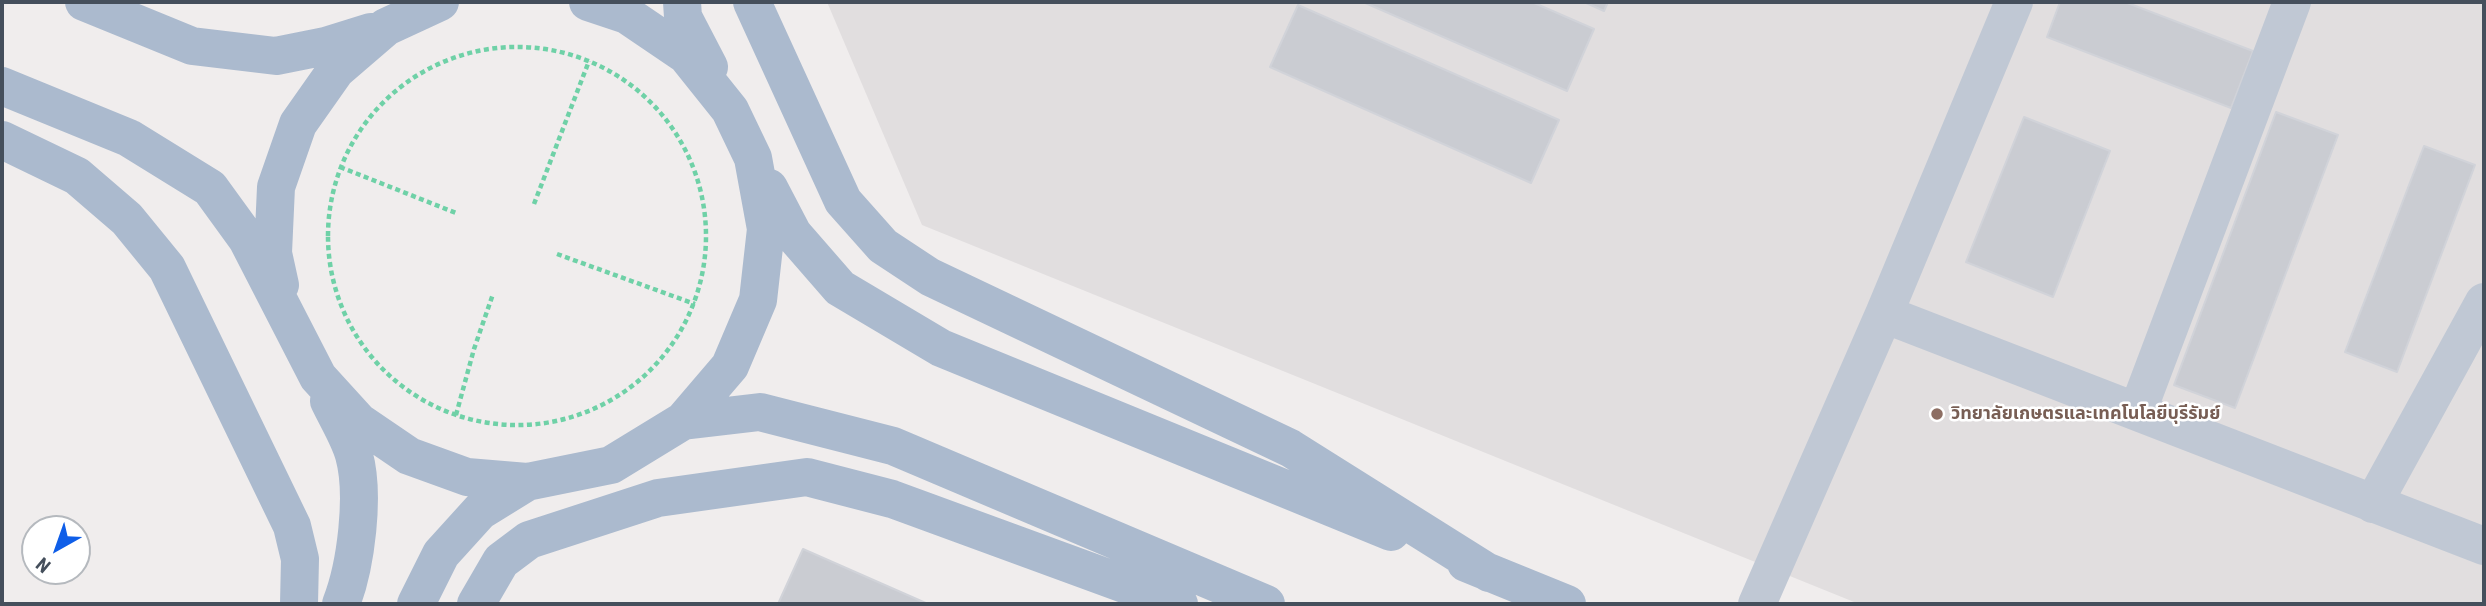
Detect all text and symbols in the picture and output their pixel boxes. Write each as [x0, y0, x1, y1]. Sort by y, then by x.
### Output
place label: วิทยาลัยเกษตรและเทคโนโลยีบุรีรัมย์ [1951, 403, 2220, 425]
marker: วิทยาลัยเกษตรและเทคโนโลยีบุรีรัมย์ [1929, 406, 1945, 422]
north arrow [21, 515, 91, 585]
text: N [32, 552, 55, 577]

